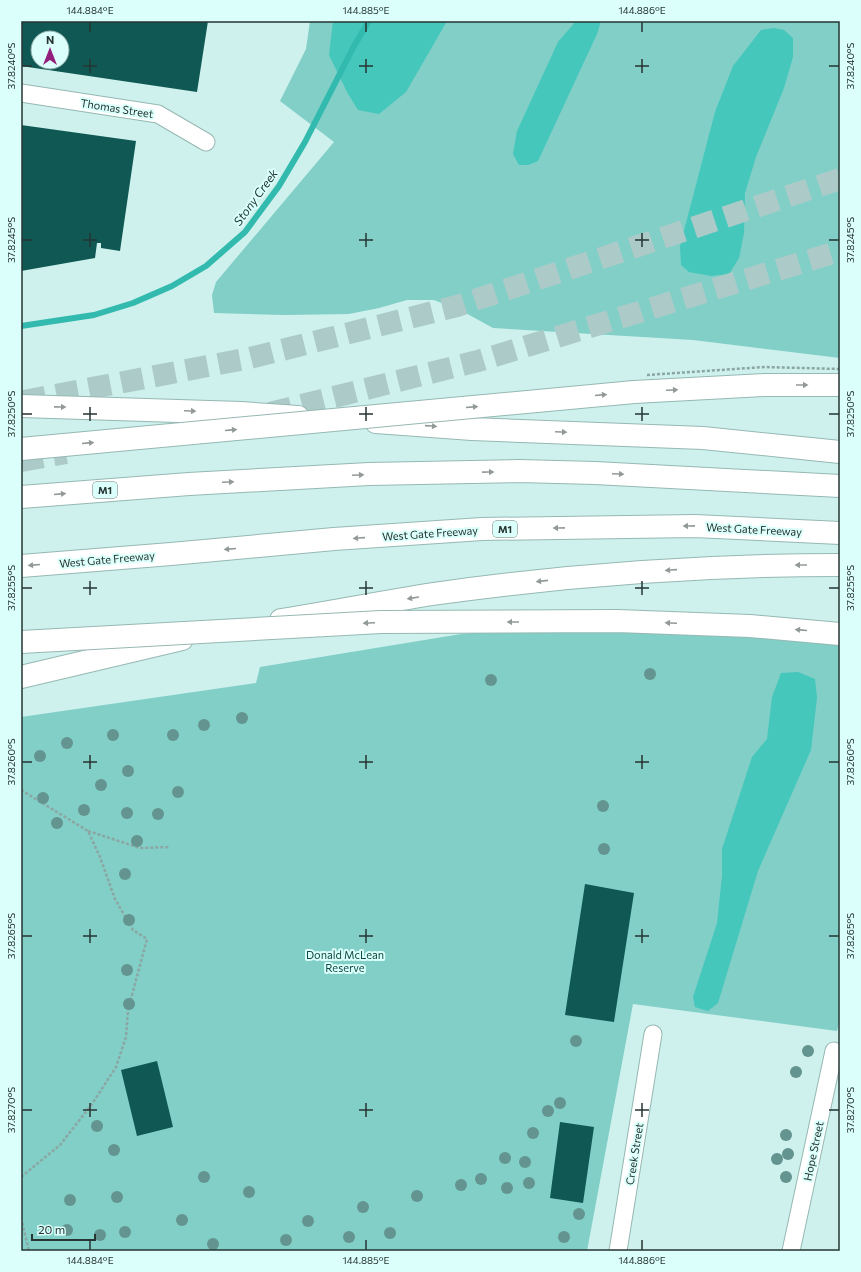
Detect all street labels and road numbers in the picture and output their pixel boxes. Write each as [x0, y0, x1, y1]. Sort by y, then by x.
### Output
street label: Thomas Street [80, 96, 155, 120]
road number: M1 [93, 482, 117, 498]
street label: West Gate Freeway [706, 520, 802, 538]
road number: M1 [493, 521, 517, 537]
street label: West Gate Freeway [382, 523, 479, 543]
street label: West Gate Freeway [59, 548, 156, 570]
street label: Hope Street [800, 1120, 826, 1182]
street label: Creek Street [623, 1122, 645, 1186]

